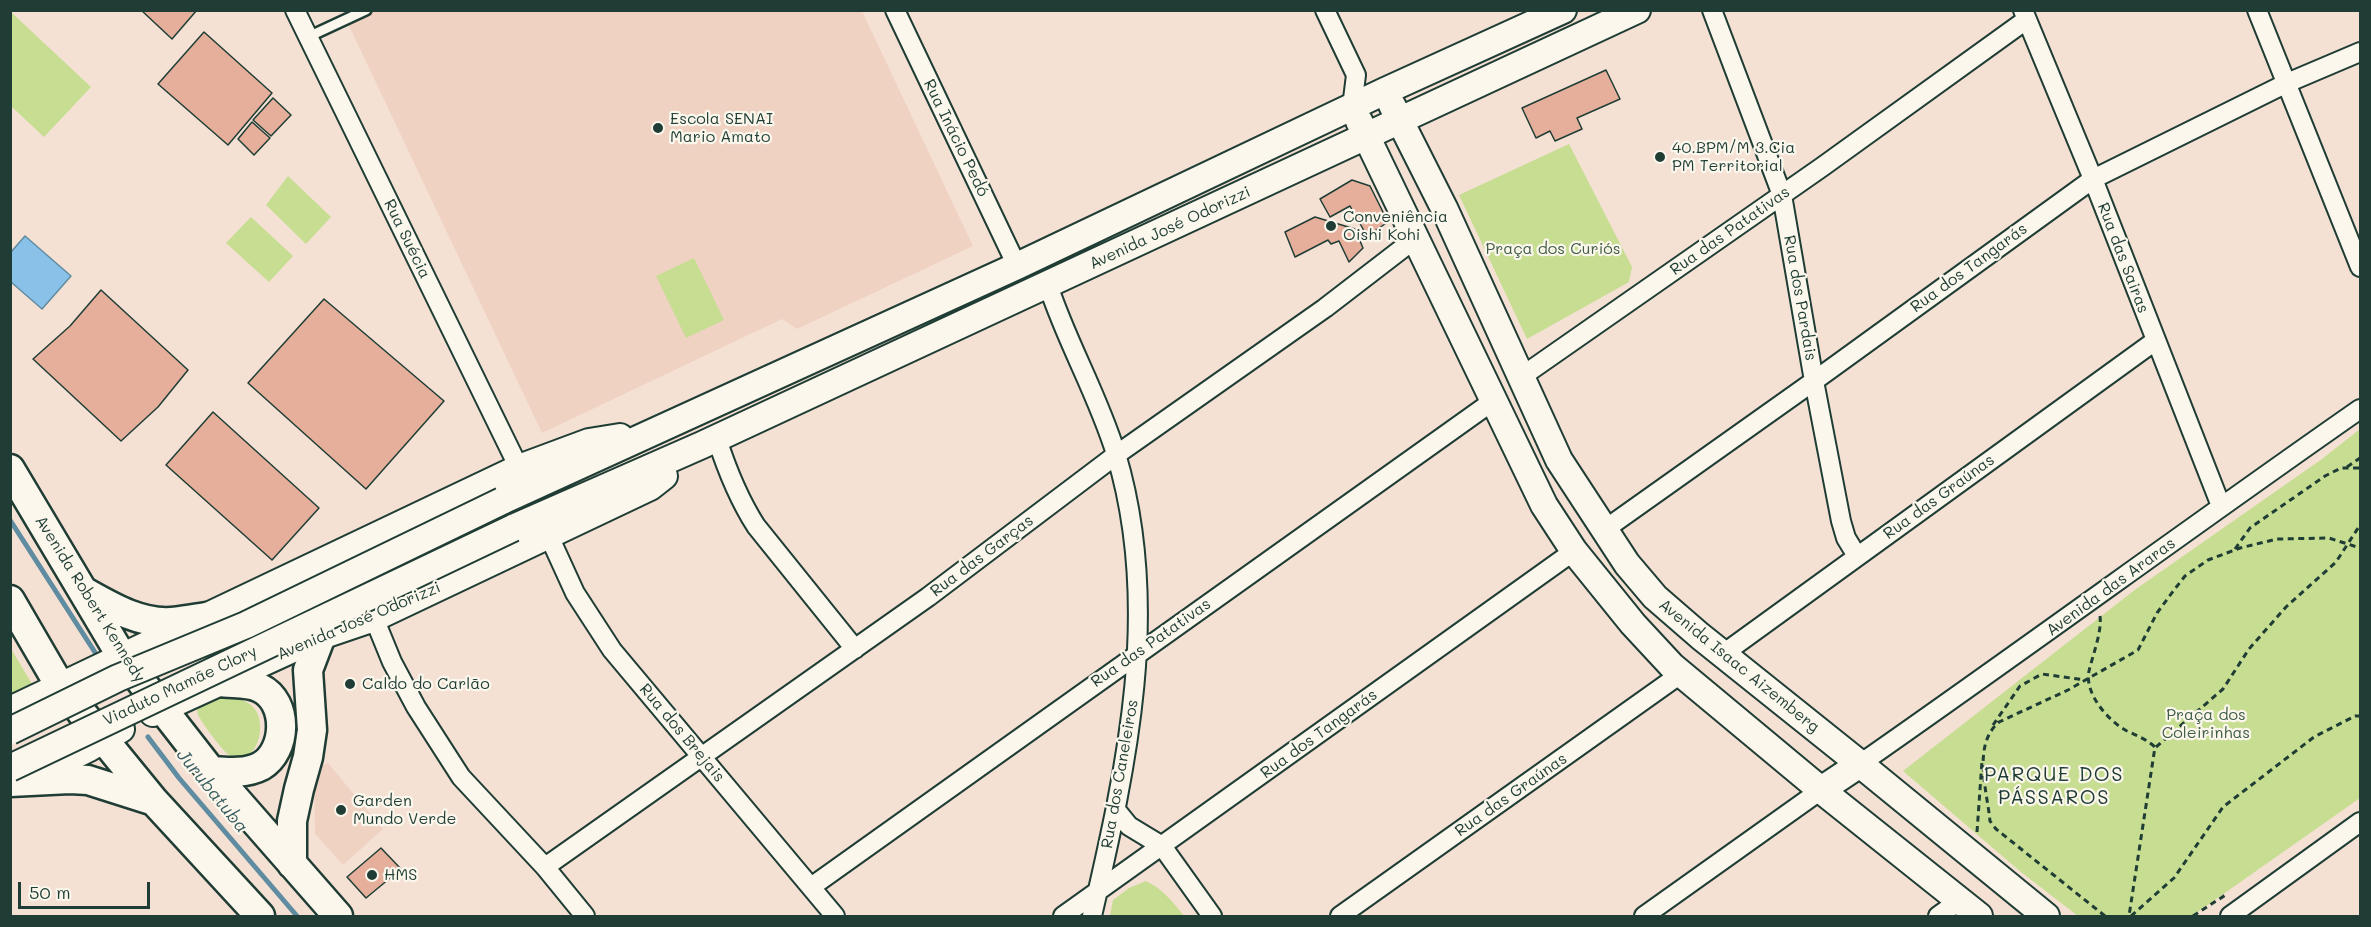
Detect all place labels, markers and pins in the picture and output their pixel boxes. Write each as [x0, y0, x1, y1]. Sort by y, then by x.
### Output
place label: Escola SENAI Mario Amato [670, 109, 773, 147]
marker: Escola SENAI Mario Amato [651, 121, 665, 135]
place label: 40.BPM/M 3.Cia PM Territorial [1672, 138, 1795, 176]
marker: 40.BPM/M 3.Cia PM Territorial [1653, 150, 1667, 164]
place label: Conveniência Oishi Kohi [1343, 207, 1448, 245]
marker: Conveniência Oishi Kohi [1324, 219, 1338, 233]
place label: Caldo do Carlão [362, 674, 490, 694]
marker: Caldo do Carlão [343, 677, 357, 691]
place label: Garden Mundo Verde [353, 791, 456, 829]
marker: Garden Mundo Verde [334, 803, 348, 817]
place label: HMS [384, 865, 417, 885]
marker: HMS [365, 868, 379, 882]

